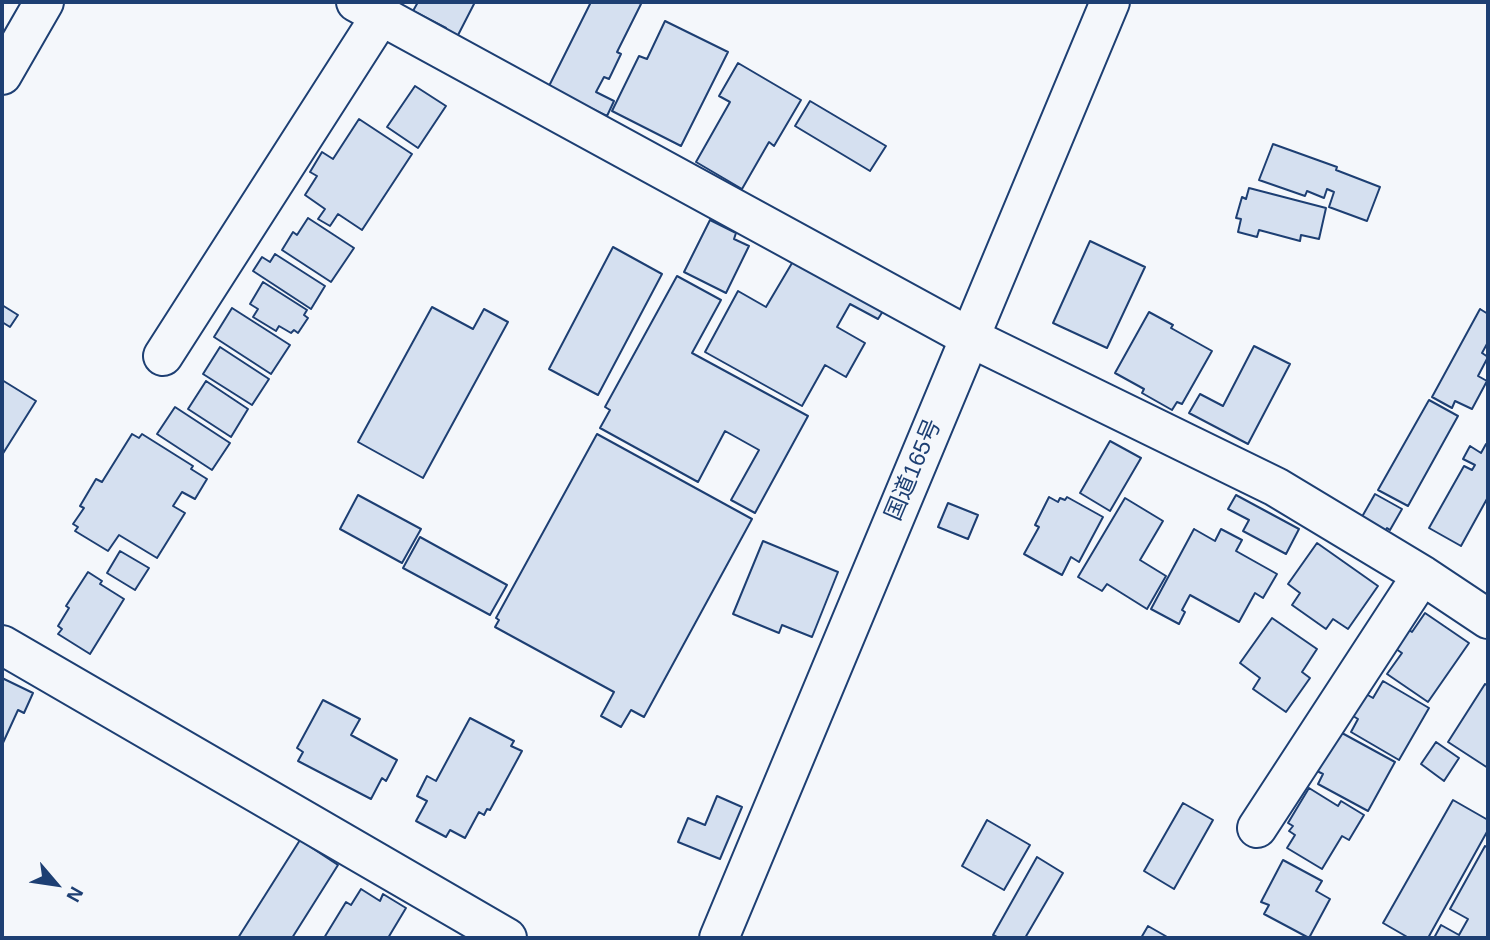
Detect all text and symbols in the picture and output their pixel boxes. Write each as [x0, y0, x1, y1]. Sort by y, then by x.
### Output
street label: 国道165号 [880, 415, 948, 525]
north arrow [21, 849, 91, 919]
text: N [62, 883, 87, 906]

